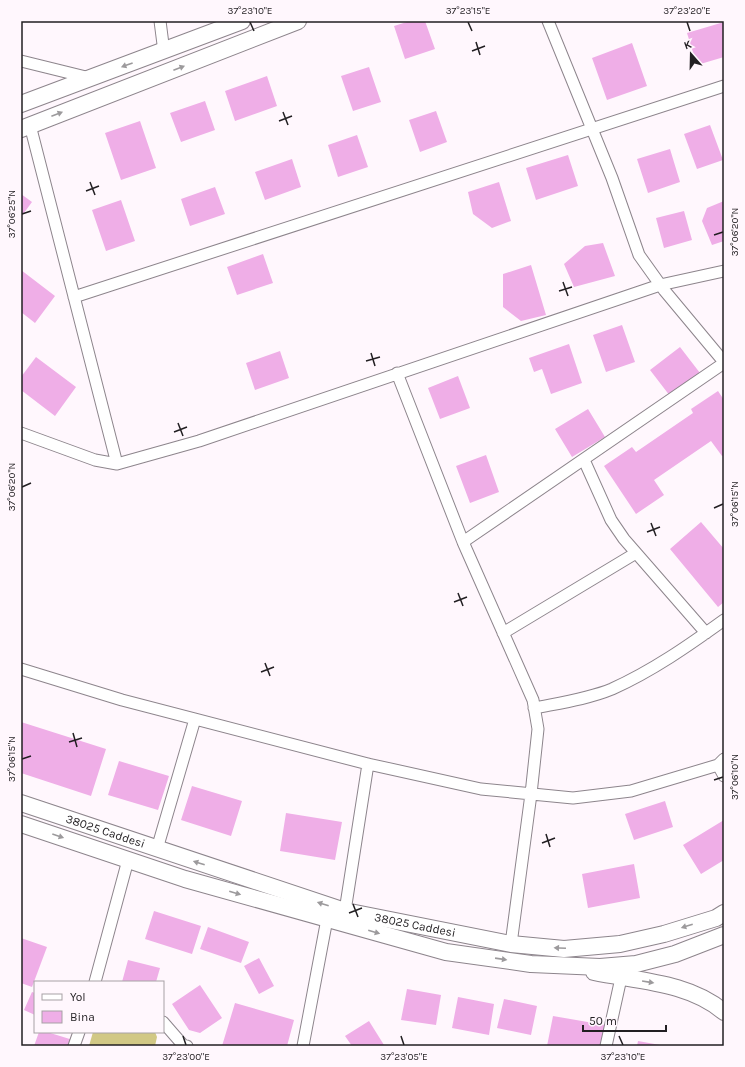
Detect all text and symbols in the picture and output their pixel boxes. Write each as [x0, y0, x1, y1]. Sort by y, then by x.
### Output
text: 37°23'10"E [228, 5, 272, 17]
text: 37°23'15"E [446, 5, 490, 17]
text: 37°23'20"E [663, 5, 711, 17]
north arrow [671, 34, 711, 74]
text: K [682, 37, 694, 52]
one-way arrow [121, 63, 133, 69]
one-way arrow [173, 64, 185, 70]
one-way arrow [52, 111, 64, 117]
text: 37°06'25"N [6, 190, 18, 238]
text: 37°06'20"N [729, 208, 741, 256]
text: 37°06'20"N [6, 463, 18, 511]
text: 37°06'15"N [729, 481, 741, 527]
text: 37°06'15"N [6, 736, 18, 782]
text: 37°06'10"N [729, 754, 741, 800]
street label: 38025 Caddesi [64, 811, 147, 851]
one-way arrow [52, 834, 64, 840]
one-way arrow [193, 859, 205, 865]
one-way arrow [229, 890, 241, 896]
one-way arrow [316, 900, 328, 906]
street label: 38025 Caddesi [373, 910, 457, 940]
one-way arrow [681, 924, 693, 930]
one-way arrow [368, 929, 380, 935]
one-way arrow [553, 945, 566, 951]
one-way arrow [494, 956, 507, 962]
one-way arrow [642, 979, 654, 985]
legend [34, 981, 164, 1033]
text: Yol [70, 990, 86, 1004]
scale bar [583, 1007, 666, 1033]
text: Bina [70, 1010, 95, 1024]
text: 50 m [589, 1014, 617, 1028]
text: 37°23'00"E [162, 1051, 210, 1063]
text: 37°23'05"E [380, 1051, 428, 1063]
text: 37°23'10"E [601, 1051, 645, 1063]

